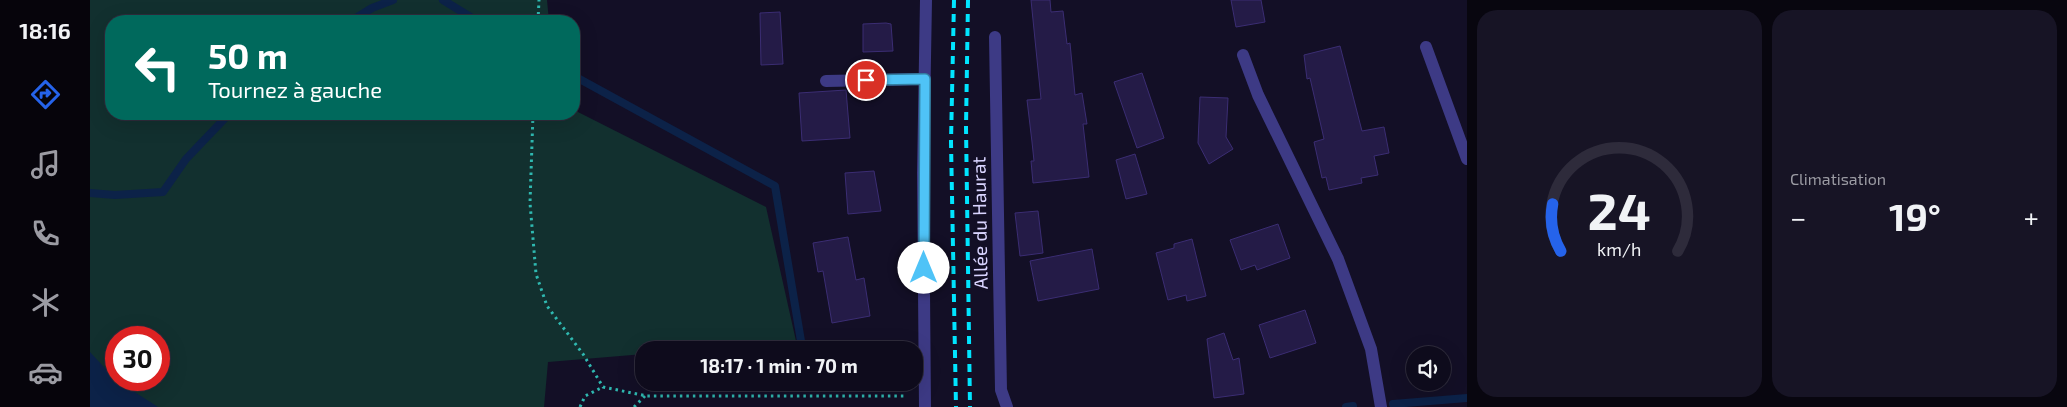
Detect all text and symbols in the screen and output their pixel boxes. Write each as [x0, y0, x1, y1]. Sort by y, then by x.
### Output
text: 18:16 [19, 17, 71, 43]
text: 50 m [208, 34, 288, 76]
icon: left [125, 35, 190, 100]
pin [845, 59, 887, 101]
icon: arrive [852, 66, 880, 94]
text: Tournez à gauche [208, 76, 382, 102]
icon: directions [28, 77, 63, 112]
icon: music [28, 147, 63, 182]
street label: Allée du Haurat [966, 156, 992, 290]
text: Climatisation [1790, 169, 1886, 188]
text: 24 [1588, 178, 1651, 240]
text: 19° [1889, 193, 1941, 239]
text: − [1790, 200, 1806, 234]
text: + [2024, 200, 2039, 234]
icon: phone [28, 216, 63, 251]
text: km/h [1597, 238, 1642, 260]
position arrow [897, 241, 949, 293]
icon: climate [28, 285, 63, 320]
speed limit sign: 30 [105, 326, 170, 391]
map controls [1406, 346, 1451, 391]
button: sound [1406, 346, 1451, 391]
text: 18:17 · 1 min · 70 m [700, 354, 858, 377]
icon: car [28, 355, 63, 390]

